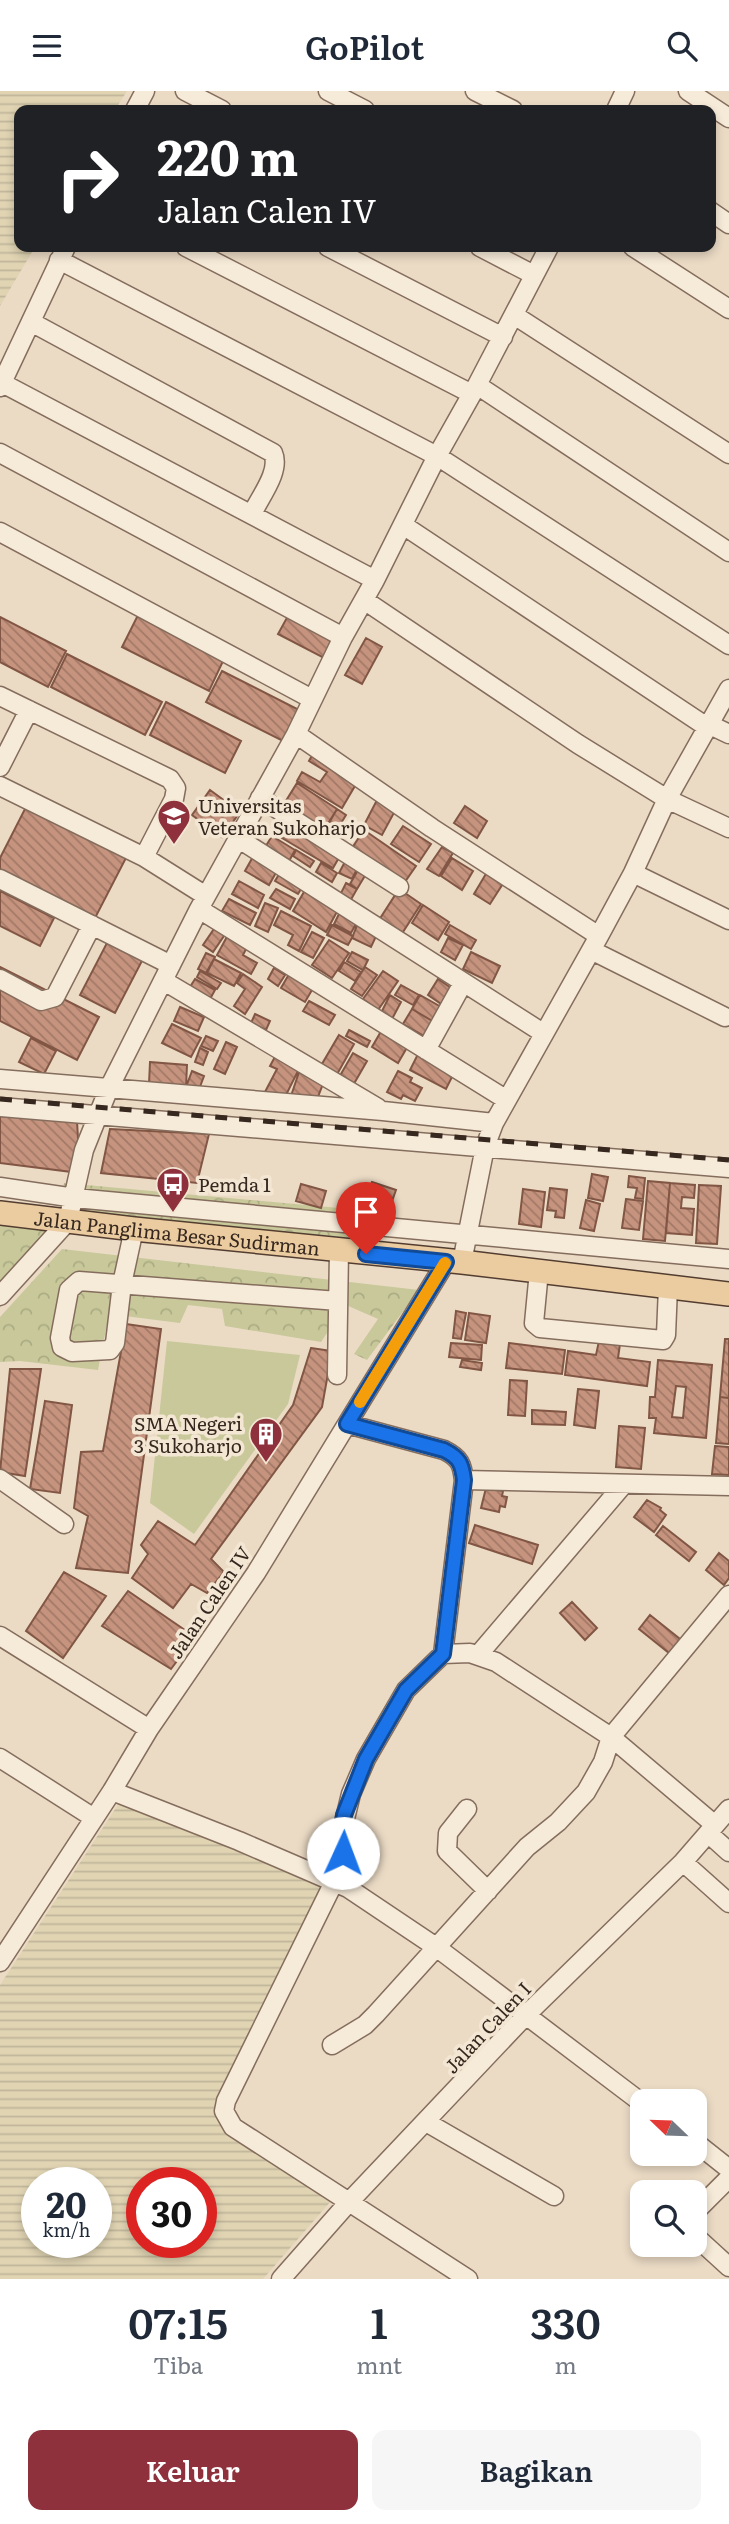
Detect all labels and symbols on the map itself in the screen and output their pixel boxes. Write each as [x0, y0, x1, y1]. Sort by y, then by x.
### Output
place label: Universitas Veteran Sukoharjo [198, 791, 366, 841]
school or university icon: Universitas Veteran Sukoharjo [155, 797, 193, 846]
bus stop icon: Pemda 1 [154, 1165, 192, 1214]
place label: Pemda 1 [198, 1170, 271, 1198]
pin [336, 1182, 396, 1254]
street label: Jalan Panglima Besar Sudirman [32, 1203, 321, 1262]
place label: SMA Negeri 3 Sukoharjo [134, 1409, 242, 1459]
building icon: SMA Negeri 3 Sukoharjo [247, 1415, 285, 1464]
street label: Jalan Calen IV [161, 1540, 257, 1664]
position arrow [306, 1816, 380, 1890]
street label: Jalan Calen I [437, 1975, 537, 2079]
north arrow [630, 2089, 707, 2167]
speed limit sign: 30 [126, 2167, 217, 2258]

